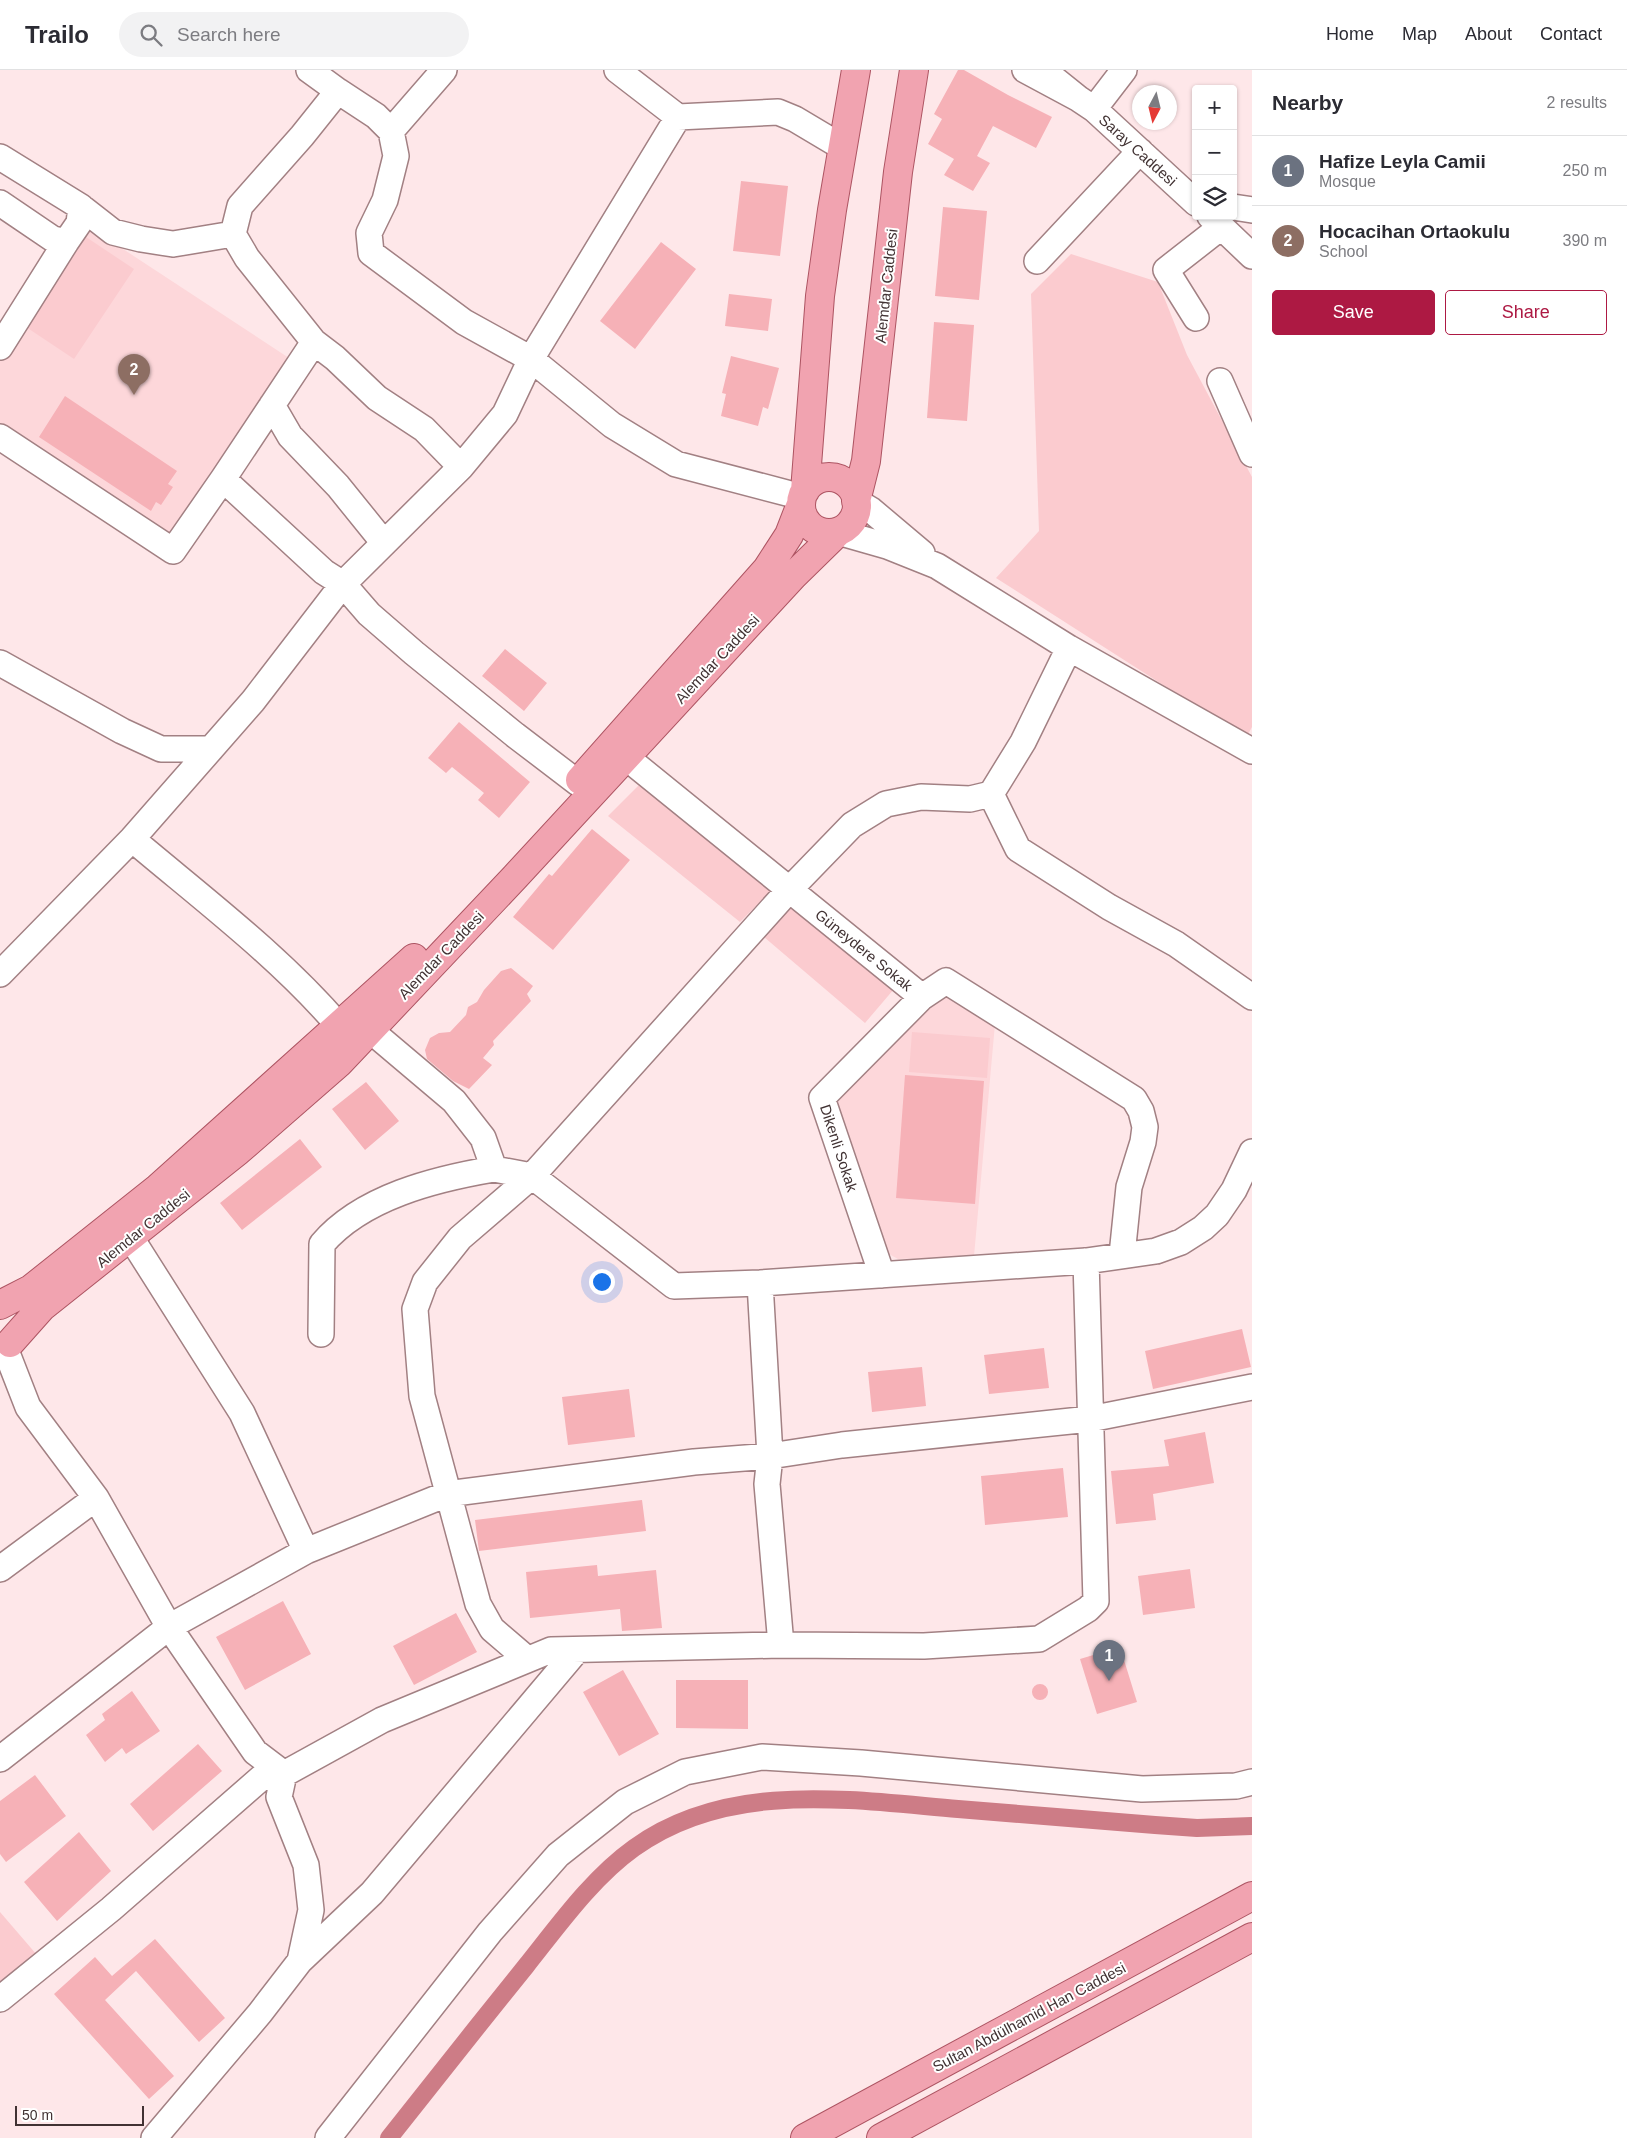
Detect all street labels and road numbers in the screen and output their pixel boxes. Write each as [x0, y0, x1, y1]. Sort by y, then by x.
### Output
street label: Saray Caddesi [1096, 111, 1180, 189]
street label: Alemdar Caddesi [872, 228, 900, 344]
street label: Alemdar Caddesi [672, 611, 762, 707]
street label: Güneydere Sokak [812, 906, 916, 995]
street label: Alemdar Caddesi [395, 908, 487, 1002]
street label: Dikenli Sokak [817, 1102, 861, 1194]
street label: Alemdar Caddesi [93, 1185, 193, 1271]
street label: Sultan Abdülhamid Han Caddesi [930, 1959, 1128, 2075]

